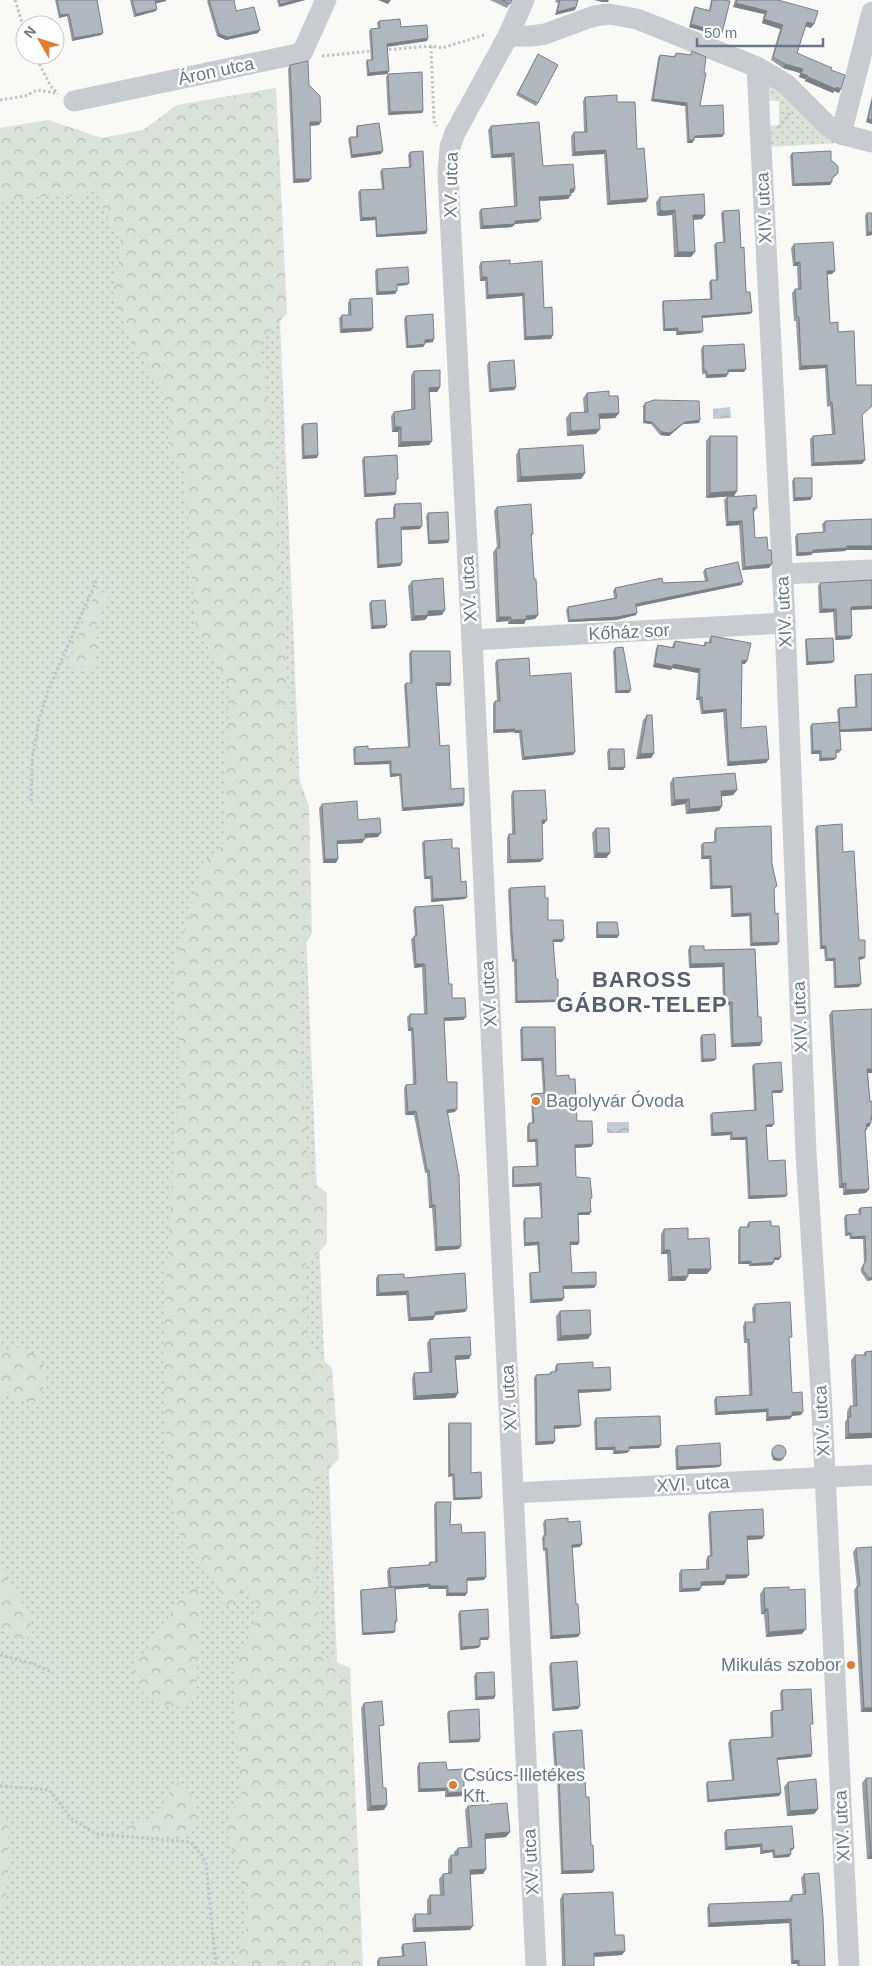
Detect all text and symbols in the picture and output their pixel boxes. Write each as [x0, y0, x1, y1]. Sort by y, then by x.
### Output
north arrow [15, 15, 65, 65]
scale bar [697, 15, 823, 47]
text: N [20, 23, 39, 41]
text: 50 m [704, 24, 737, 41]
street label: Áron utca [176, 53, 257, 89]
street label: XV. utca [440, 151, 462, 218]
street label: XIV. utca [752, 171, 776, 244]
street label: XV. utca [457, 554, 481, 623]
street label: XIV. utca [772, 575, 796, 648]
street label: Kőház sor [588, 620, 670, 644]
street label: XV. utca [477, 959, 501, 1028]
district label: BAROSS GÁBOR-TELEP [556, 967, 728, 1017]
street label: XIV. utca [789, 980, 811, 1053]
place label: Bagolyvár Óvoda [546, 1090, 685, 1111]
marker: Bagolyvár Óvoda [530, 1095, 542, 1107]
street label: XV. utca [497, 1363, 521, 1432]
street label: XIV. utca [810, 1384, 834, 1457]
street label: XVI. utca [656, 1472, 731, 1496]
place label: Mikulás szobor [721, 1655, 841, 1675]
marker: Mikulás szobor [845, 1659, 857, 1671]
place label: Csúcs-Illetékes Kft. [463, 1765, 585, 1806]
marker: Csúcs-Illetékes Kft. [447, 1779, 459, 1791]
street label: XIV. utca [830, 1789, 854, 1862]
street label: XV. utca [519, 1827, 543, 1896]

